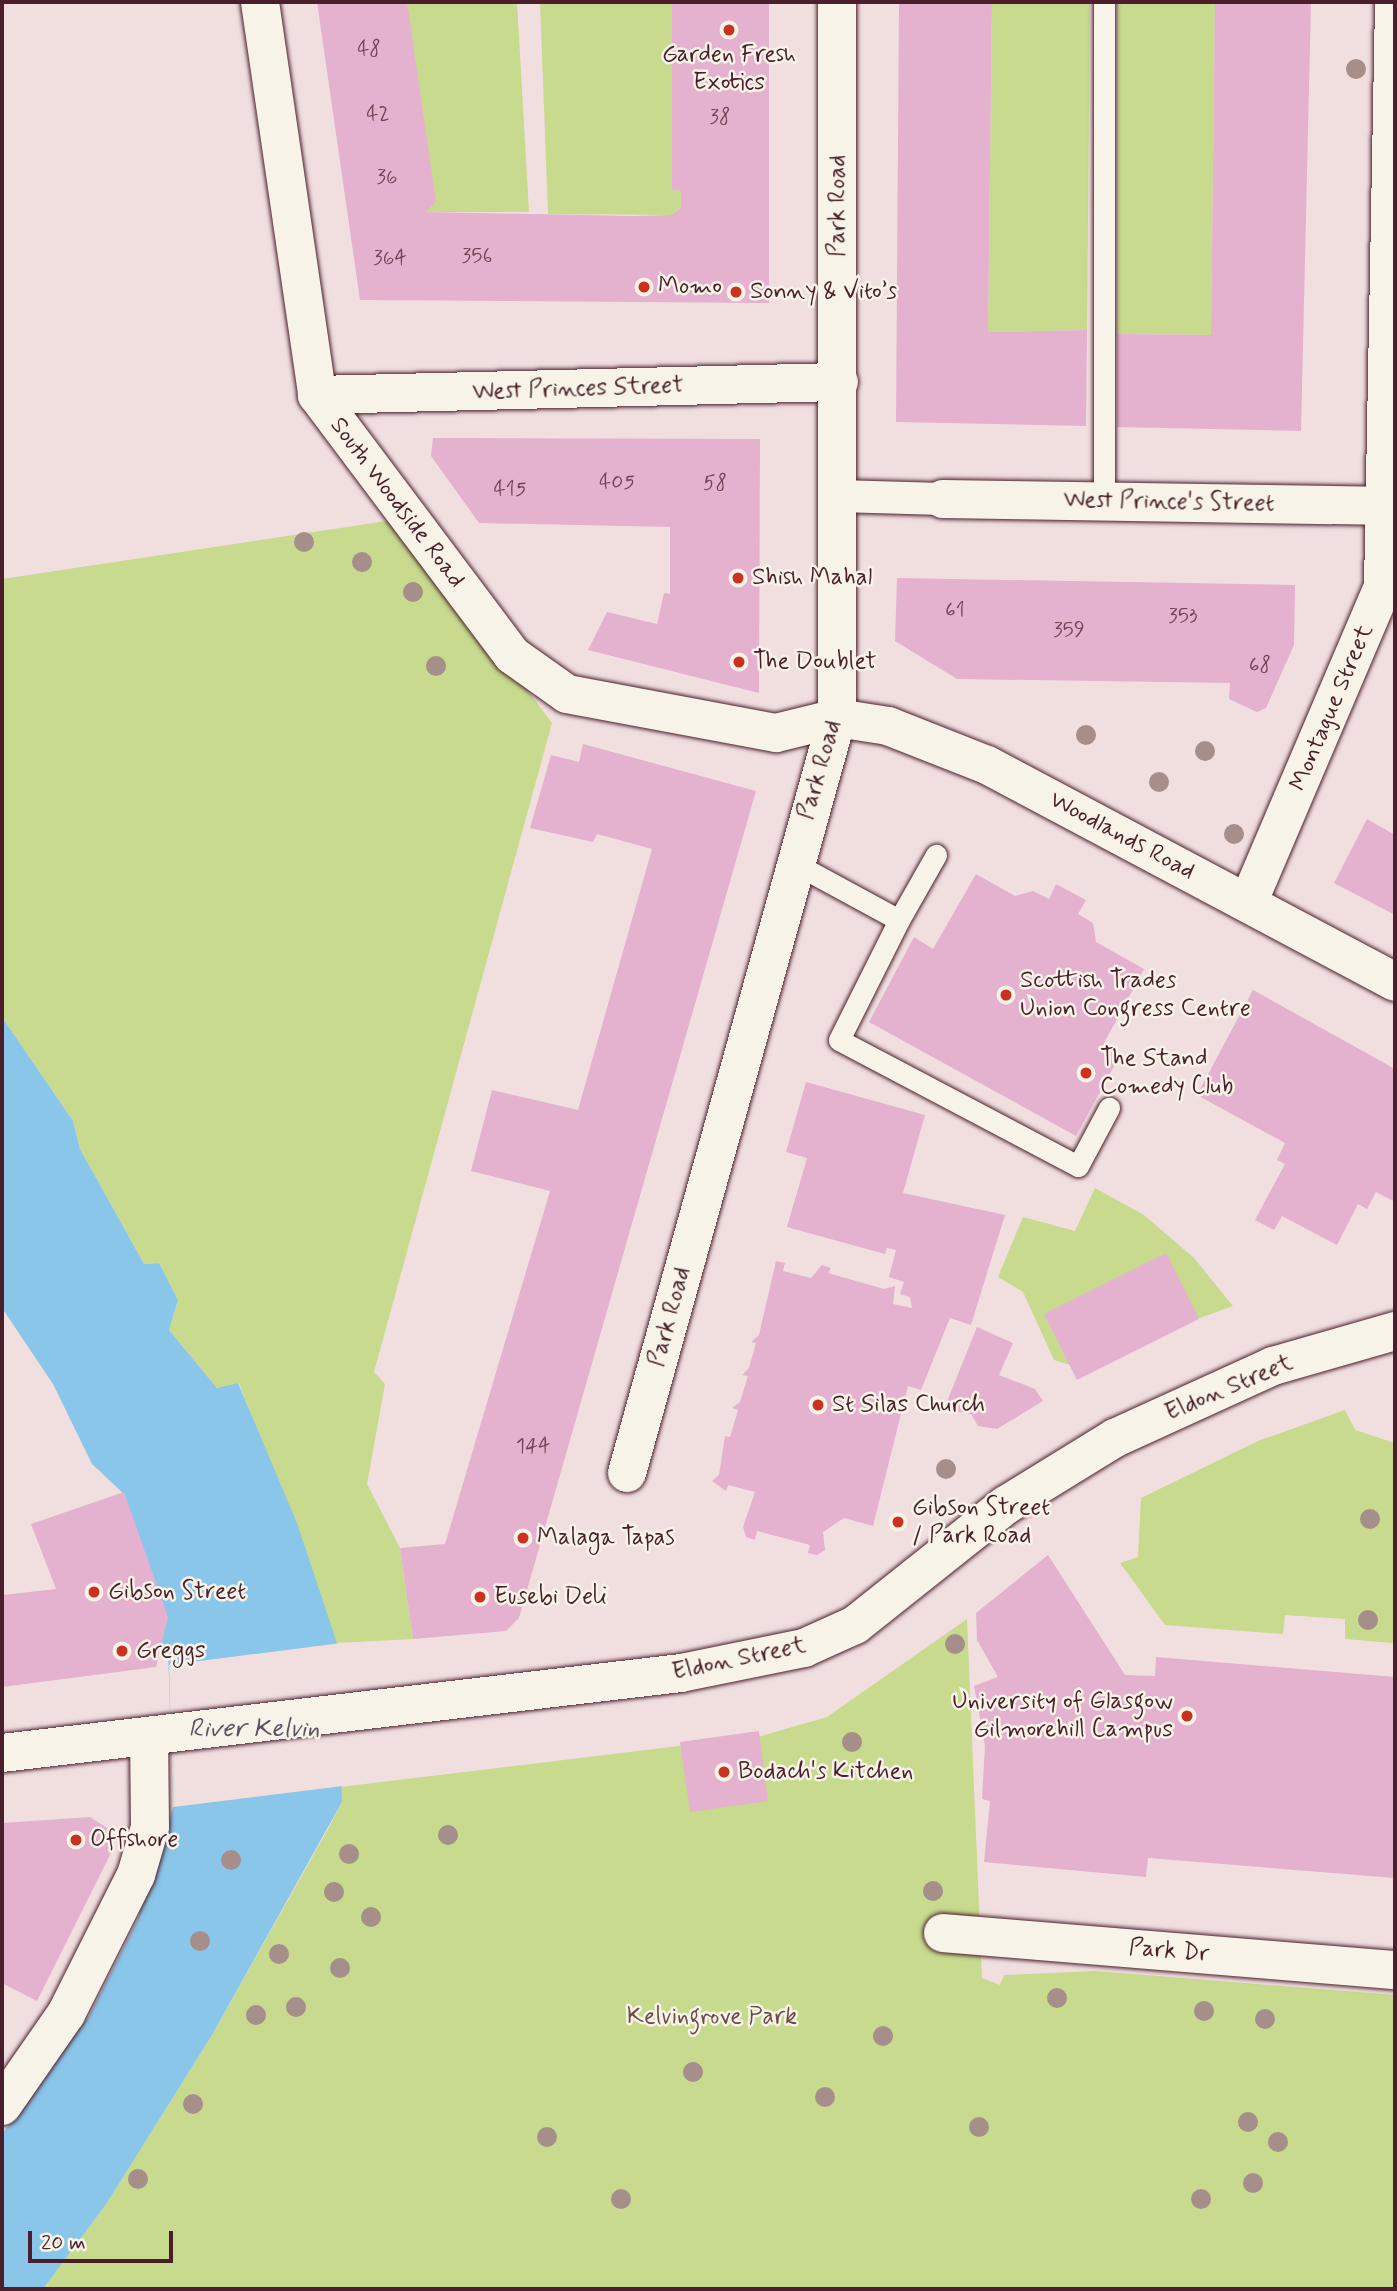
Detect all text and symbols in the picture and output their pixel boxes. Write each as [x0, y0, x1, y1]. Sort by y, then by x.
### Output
marker: Garden Fresh Exotics [721, 22, 737, 38]
house number: 48 [357, 36, 381, 62]
place label: Garden Fresh Exotics [663, 41, 795, 97]
house number: 42 [366, 101, 390, 127]
house number: 38 [710, 104, 730, 130]
street label: Park Road [824, 155, 852, 257]
house number: 36 [376, 164, 398, 190]
house number: 356 [462, 243, 492, 269]
house number: 364 [373, 245, 407, 271]
place label: Momo [658, 273, 722, 301]
place label: Sonny & Vito’s [750, 278, 897, 306]
marker: Momo [636, 279, 652, 295]
marker: Sonny & Vito’s [728, 284, 744, 300]
street label: West Princes Street [473, 371, 683, 407]
street label: South Woodside Road [324, 413, 470, 593]
house number: 405 [599, 469, 635, 495]
house number: 58 [703, 470, 727, 496]
house number: 415 [494, 476, 526, 502]
street label: West Prince's Street [1061, 486, 1277, 518]
place label: Shish Mahal [752, 564, 872, 592]
marker: Shish Mahal [730, 570, 746, 586]
house number: 61 [945, 597, 965, 623]
house number: 353 [1168, 603, 1198, 629]
house number: 359 [1053, 617, 1085, 643]
street label: Montague Street [1284, 621, 1380, 795]
place label: The Doublet [753, 648, 875, 676]
house number: 68 [1249, 652, 1271, 678]
marker: The Doublet [731, 654, 747, 670]
street label: Park Road [792, 717, 848, 823]
street label: Woodlands Road [1044, 786, 1200, 886]
place label: Scottish Trades Union Congress Centre [1020, 967, 1257, 1023]
marker: Scottish Trades Union Congress Centre [998, 987, 1014, 1003]
place label: The Stand Comedy Club [1100, 1045, 1239, 1101]
marker: The Stand Comedy Club [1078, 1065, 1094, 1081]
street label: Park Road [643, 1264, 697, 1370]
street label: Eldon Street [1161, 1348, 1297, 1428]
place label: St Silas Church [832, 1391, 989, 1419]
marker: St Silas Church [810, 1397, 826, 1413]
house number: 144 [516, 1433, 550, 1459]
place label: Gibson Street / Park Road [912, 1494, 1054, 1550]
marker: Gibson Street / Park Road [890, 1514, 906, 1530]
place label: Malaga Tapas [537, 1524, 675, 1552]
marker: Malaga Tapas [515, 1530, 531, 1546]
place label: Gibson Street [108, 1578, 250, 1606]
place label: Eusebi Deli [494, 1583, 606, 1611]
marker: Gibson Street [86, 1584, 102, 1600]
marker: Eusebi Deli [472, 1589, 488, 1605]
street label: Eldon Street [670, 1631, 808, 1687]
place label: Greggs [136, 1637, 206, 1665]
marker: Greggs [114, 1643, 130, 1659]
place label: University of Glasgow Gilmorehill Campus [956, 1688, 1173, 1744]
marker: University of Glasgow Gilmorehill Campus [1179, 1708, 1195, 1724]
water label: River Kelvin [188, 1714, 320, 1746]
place label: Bodach's Kitchen [738, 1758, 912, 1786]
marker: Bodach's Kitchen [716, 1764, 732, 1780]
place label: Offshore [90, 1826, 178, 1854]
marker: Offshore [68, 1832, 84, 1848]
street label: Park Dr [1128, 1933, 1210, 1969]
park label: Kelvingrove Park [627, 2003, 797, 2031]
scale bar [32, 2218, 177, 2262]
text: 20 m [41, 2229, 86, 2257]

